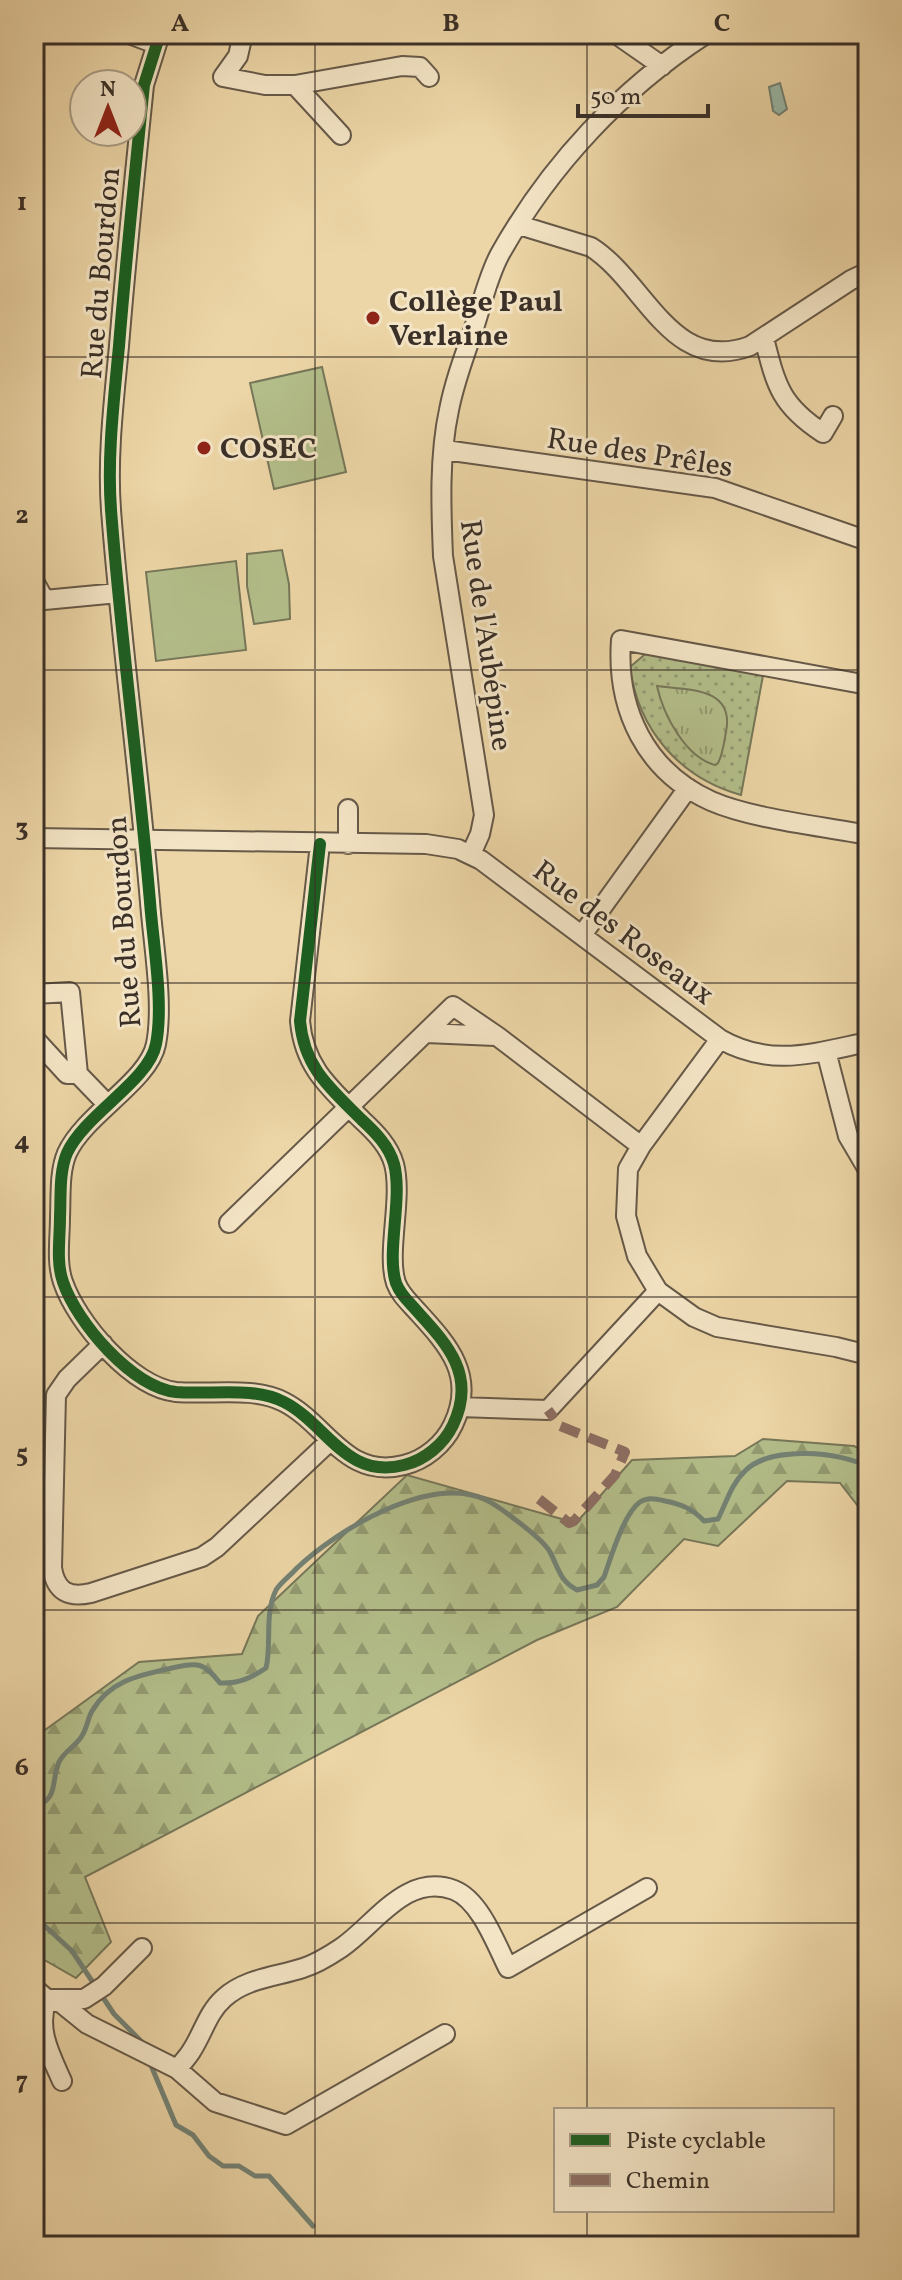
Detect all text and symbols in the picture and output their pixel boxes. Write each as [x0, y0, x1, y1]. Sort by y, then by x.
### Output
text: A [171, 6, 190, 42]
text: B [442, 6, 460, 42]
text: C [714, 6, 730, 42]
north arrow [68, 68, 148, 148]
scale bar [578, 68, 708, 118]
text: N [100, 75, 116, 106]
text: 50 m [590, 81, 642, 115]
street label: Rue du Bourdon [72, 166, 132, 381]
text: 1 [17, 185, 27, 221]
place label: Collège Paul Verlaine [389, 282, 563, 358]
marker: Collège Paul Verlaine [364, 309, 382, 327]
street label: Rue des Prêles [544, 419, 736, 489]
place label: COSEC [220, 429, 316, 471]
marker: COSEC [195, 439, 213, 457]
text: 2 [15, 498, 29, 534]
street label: Rue de l'Aubépine [448, 517, 522, 754]
text: 3 [15, 811, 29, 847]
street label: Rue du Bourdon [97, 814, 153, 1029]
street label: Rue des Roseaux [523, 851, 723, 1016]
text: 4 [14, 1124, 30, 1160]
text: 5 [16, 1437, 28, 1473]
text: 6 [15, 1750, 29, 1786]
text: 7 [16, 2064, 28, 2100]
legend [554, 2108, 834, 2212]
text: Piste cyclable [626, 2125, 766, 2159]
text: Chemin [626, 2165, 710, 2199]

